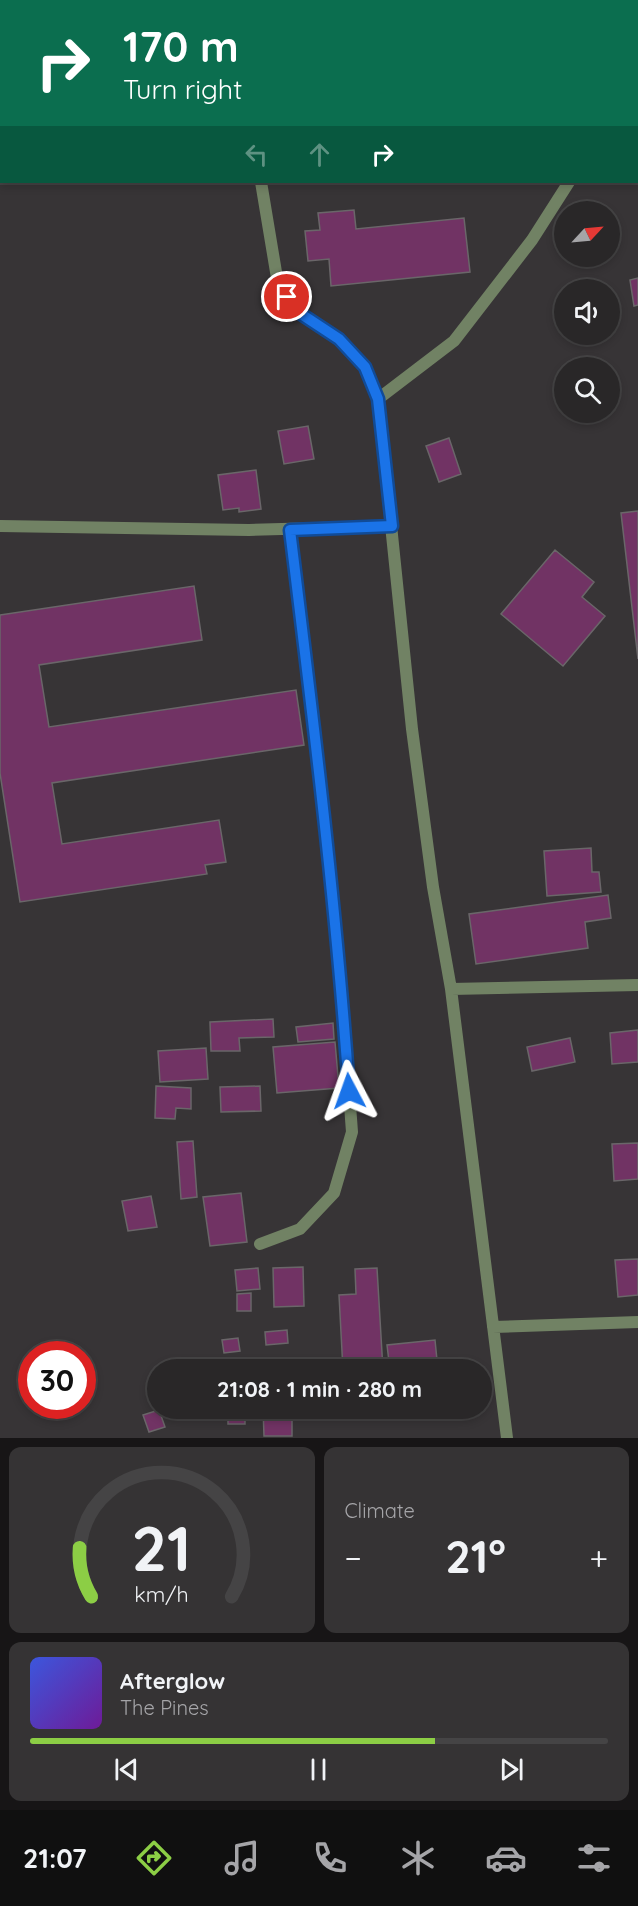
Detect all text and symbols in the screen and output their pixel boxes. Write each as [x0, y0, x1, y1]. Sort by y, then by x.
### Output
text: 170 m [123, 20, 239, 73]
icon: right [24, 24, 102, 102]
text: Turn right [123, 72, 242, 106]
icon: left [240, 138, 273, 171]
icon: ahead [303, 138, 336, 171]
icon: right [366, 138, 399, 171]
north arrow [554, 201, 620, 267]
map controls [554, 201, 620, 423]
pin [261, 271, 312, 322]
button: sound [554, 279, 620, 345]
icon: arrive [270, 280, 303, 313]
button: search [554, 357, 620, 423]
position arrow [317, 1059, 381, 1123]
speed limit sign: 30 [18, 1341, 96, 1419]
text: 21:08 · 1 min · 280 m [217, 1375, 422, 1403]
text: Climate [345, 1498, 415, 1523]
text: 21 [132, 1509, 192, 1587]
text: 21° [445, 1528, 506, 1584]
text: − [345, 1537, 362, 1578]
text: + [589, 1537, 608, 1578]
text: km/h [135, 1581, 189, 1607]
text: Afterglow [120, 1667, 225, 1695]
text: The Pines [120, 1695, 209, 1720]
icon: previous [110, 1753, 143, 1786]
icon: pause [302, 1753, 335, 1786]
icon: next [495, 1753, 528, 1786]
icon: directions [133, 1837, 175, 1879]
icon: music [221, 1837, 263, 1879]
icon: phone [309, 1837, 351, 1879]
icon: climate [397, 1837, 439, 1879]
icon: car [485, 1837, 527, 1879]
icon: filters [573, 1837, 615, 1879]
text: 21:07 [23, 1841, 87, 1875]

